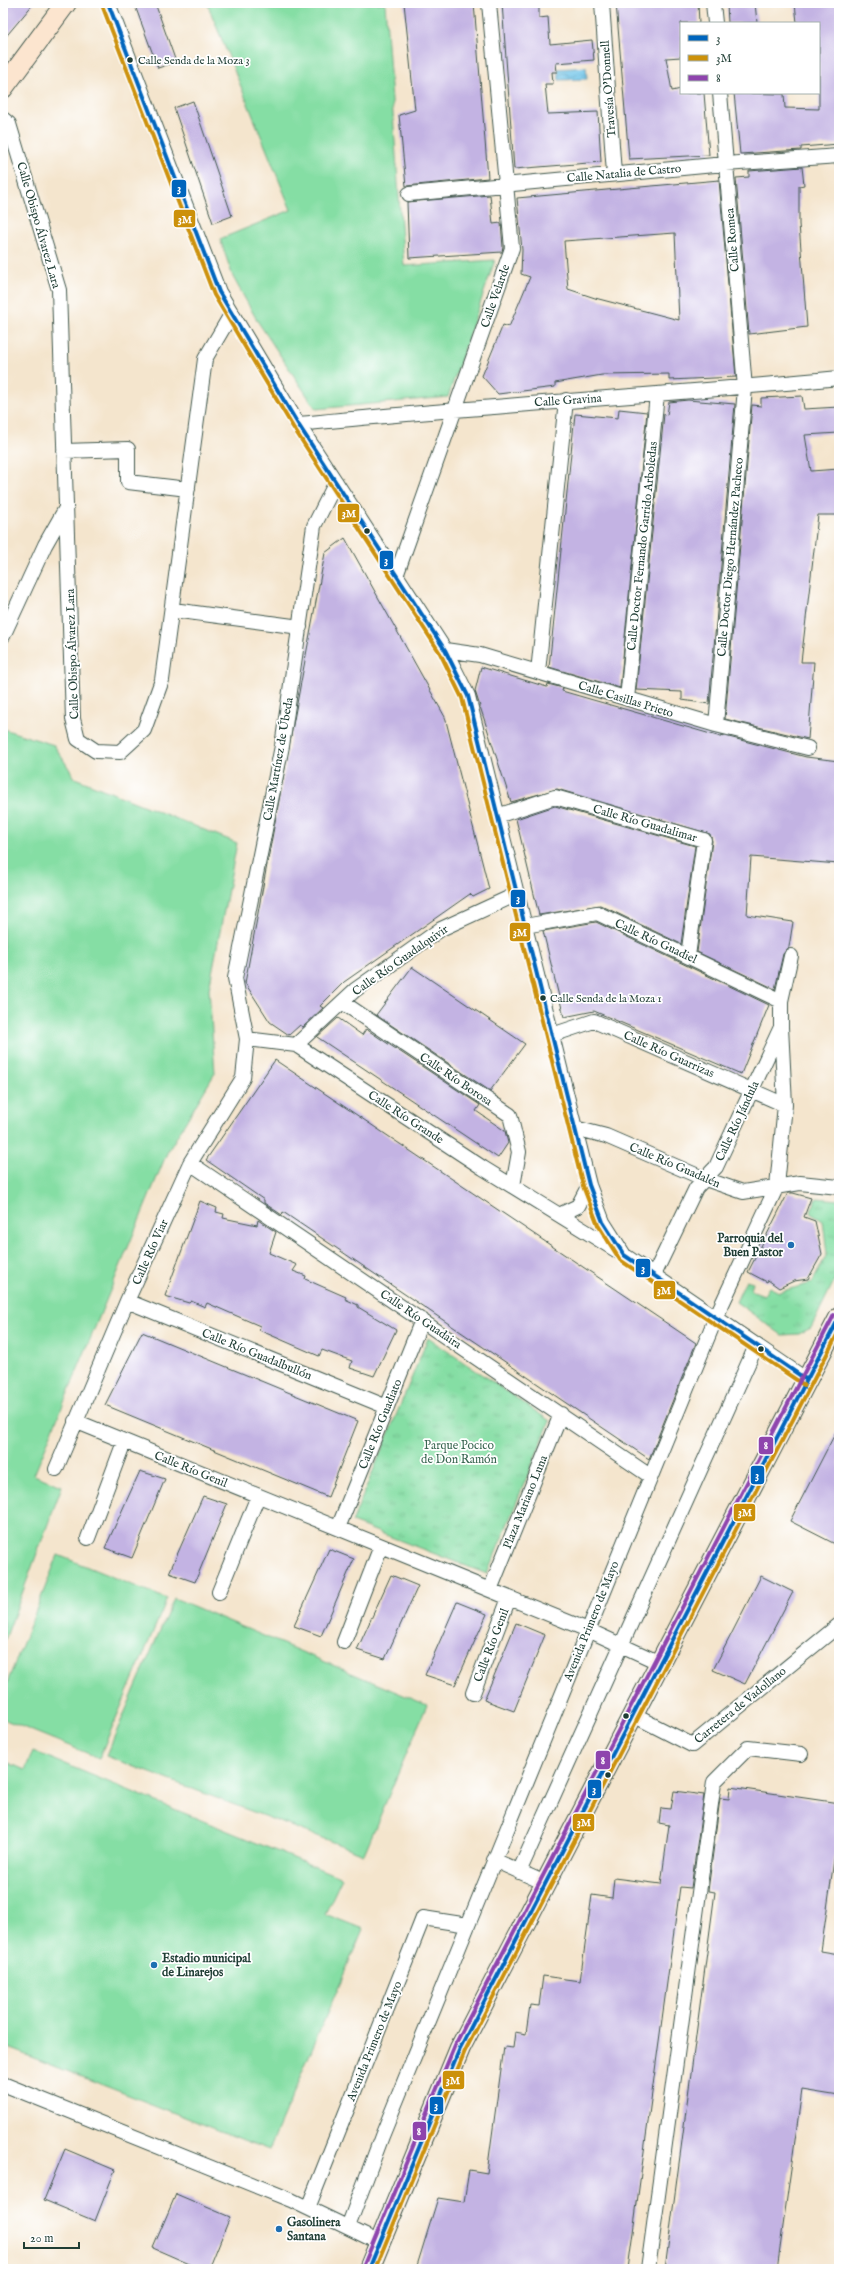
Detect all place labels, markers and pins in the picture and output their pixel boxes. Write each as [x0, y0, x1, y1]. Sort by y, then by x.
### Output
place label: Calle Senda de la Moza 3 [138, 54, 250, 68]
marker: Calle Senda de la Moza 3 [125, 55, 135, 65]
unlabelled marker [362, 526, 372, 536]
place label: Calle Senda de la Moza 1 [550, 992, 662, 1006]
marker: Calle Senda de la Moza 1 [538, 993, 548, 1003]
place label: Parroquia del Buen Pastor [717, 1231, 784, 1260]
marker: Parroquia del Buen Pastor [786, 1240, 796, 1250]
unlabelled marker [756, 1344, 766, 1354]
unlabelled marker [621, 1711, 631, 1721]
unlabelled marker [603, 1770, 613, 1780]
place label: Estadio municipal de Linarejos [162, 1951, 251, 1981]
marker: Estadio municipal de Linarejos [149, 1960, 159, 1970]
place label: Gasolinera Santana [287, 2215, 341, 2244]
marker: Gasolinera Santana [274, 2224, 284, 2234]

